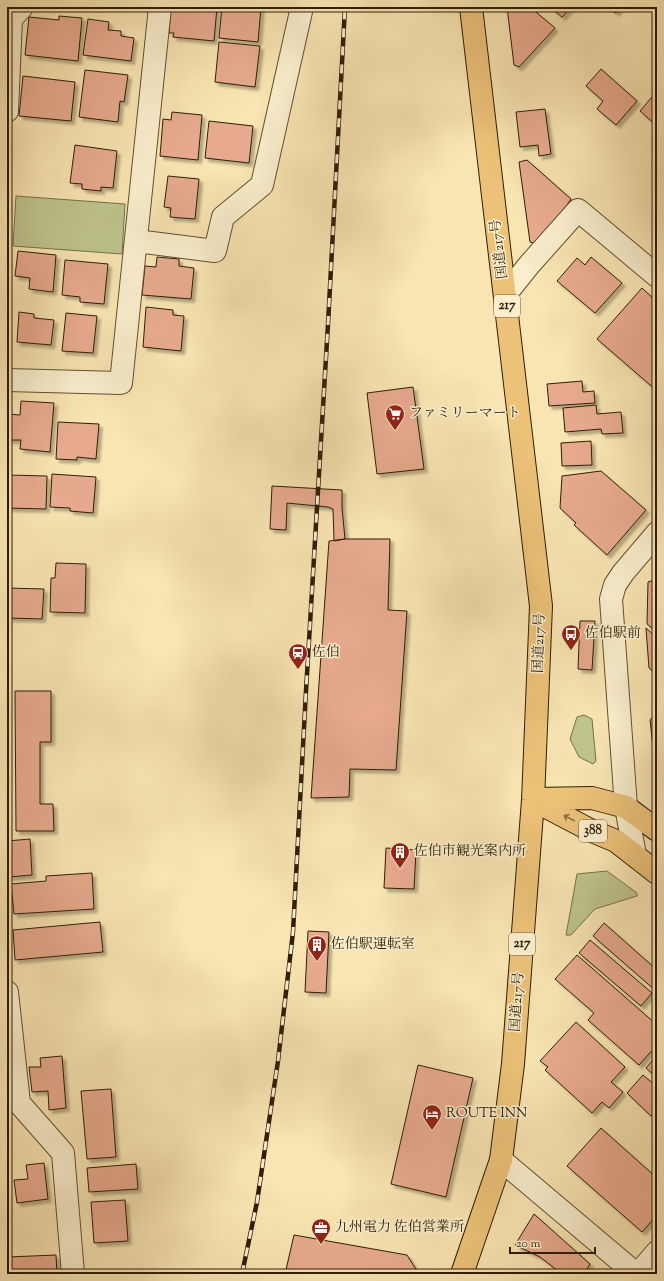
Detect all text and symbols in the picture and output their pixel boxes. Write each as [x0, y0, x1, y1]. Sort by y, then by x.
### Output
street label: 国道217号 [486, 218, 514, 280]
road number: 217 [494, 295, 520, 317]
supermarket icon: ファミリーマート [384, 403, 406, 431]
place label: ファミリーマート [409, 404, 521, 424]
street label: 国道217号 [529, 613, 551, 673]
bus stop icon: 佐伯駅前 [560, 623, 582, 651]
place label: 佐伯駅前 [585, 624, 641, 644]
station icon: 佐伯 [287, 642, 309, 670]
place label: 佐伯 [312, 643, 340, 663]
one-way arrow [563, 814, 575, 822]
road number: 388 [579, 820, 607, 842]
building icon: 佐伯市観光案内所 [389, 841, 411, 869]
place label: 佐伯市観光案内所 [414, 842, 526, 862]
road number: 217 [509, 933, 535, 955]
building icon: 佐伯駅運転室 [306, 934, 328, 962]
place label: 佐伯駅運転室 [331, 935, 415, 955]
street label: 国道217号 [506, 971, 530, 1033]
hotel icon: ROUTE INN [421, 1103, 443, 1131]
place label: ROUTE INN [446, 1104, 527, 1124]
office icon: 九州電力 佐伯営業所 [310, 1217, 332, 1245]
place label: 九州電力 佐伯営業所 [335, 1218, 464, 1238]
scale bar [510, 1229, 595, 1255]
text: 20 m [516, 1235, 541, 1253]

